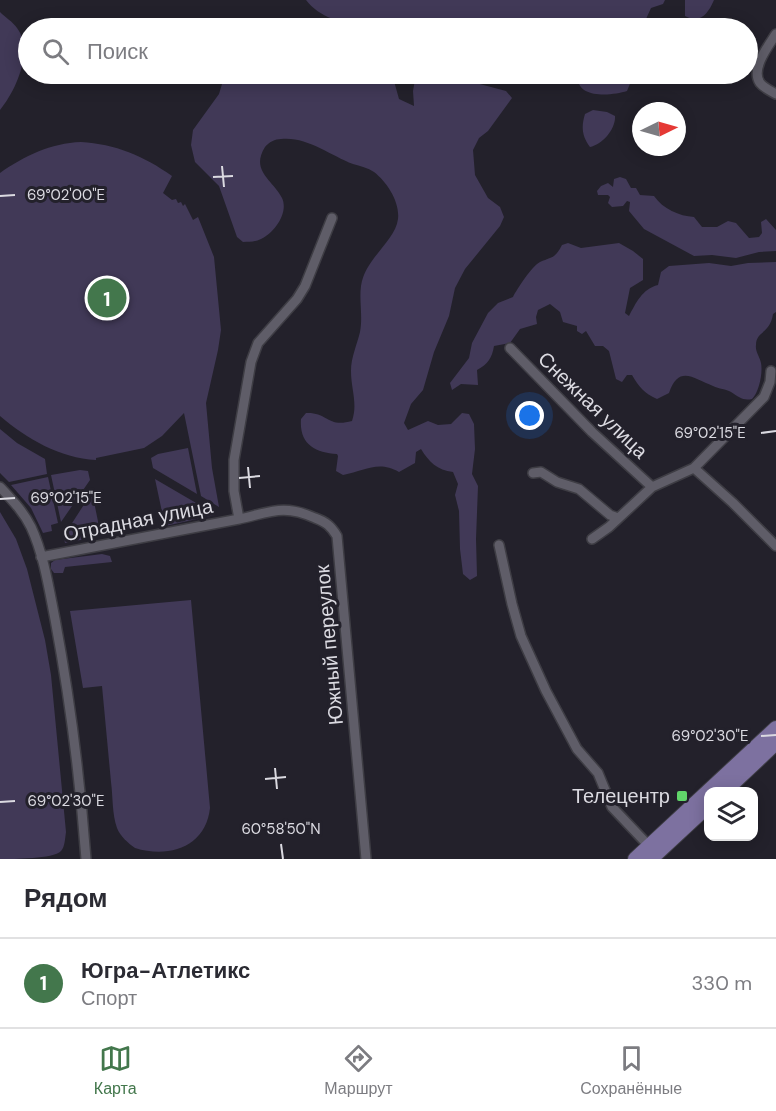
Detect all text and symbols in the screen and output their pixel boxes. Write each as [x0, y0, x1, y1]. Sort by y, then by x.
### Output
search box [18, 18, 758, 84]
icon: search [39, 35, 72, 68]
text: Поиск [87, 37, 148, 66]
north arrow [632, 102, 686, 156]
text: 69°02'00"E [27, 185, 105, 205]
pin: 1 [88, 276, 126, 320]
street label: Снежная улица [533, 346, 654, 465]
your location [515, 401, 544, 430]
text: 69°02'15"E [674, 423, 746, 443]
text: 69°02'15"E [30, 488, 102, 508]
street label: Отрадная улица [61, 493, 216, 547]
street label: Южный переулок [309, 564, 349, 726]
text: 69°02'30"E [672, 726, 748, 746]
place label: Телецентр [572, 783, 670, 809]
map controls [704, 787, 758, 841]
button: layers [704, 787, 758, 841]
marker: Телецентр [675, 789, 689, 803]
text: 69°02'30"E [28, 791, 104, 811]
text: 60°58'50"N [241, 819, 321, 839]
text: Рядом [24, 881, 107, 915]
text: Югра-Атлетикс [81, 956, 250, 985]
text: 1 [40, 970, 47, 996]
text: 330 m [692, 970, 752, 996]
text: Спорт [81, 985, 137, 1011]
tab: Карта [94, 1042, 137, 1099]
tab: Маршрут [324, 1042, 393, 1099]
tab: Сохранённые [580, 1042, 682, 1099]

